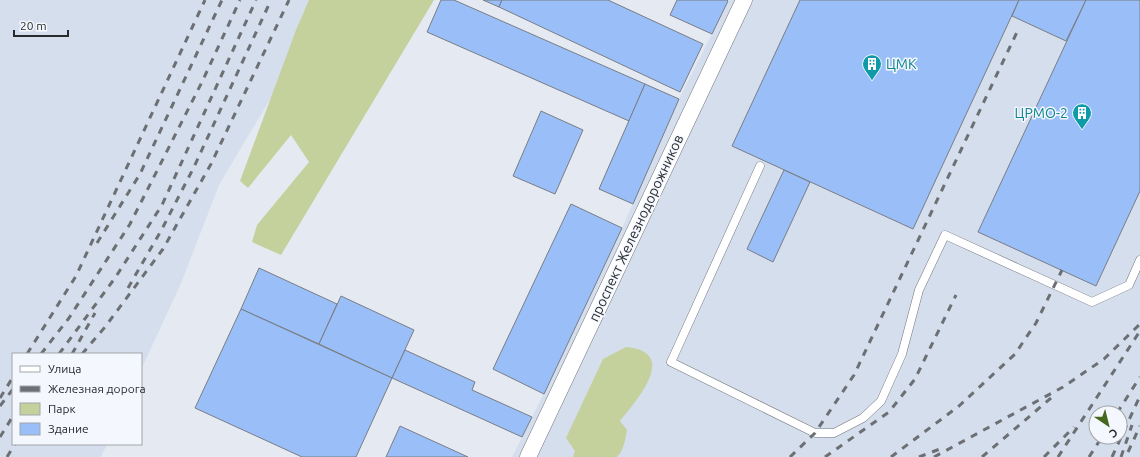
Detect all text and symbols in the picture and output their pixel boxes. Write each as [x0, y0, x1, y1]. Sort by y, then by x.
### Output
scale bar [14, 12, 68, 38]
text: 20 m [20, 19, 47, 32]
building icon: ЦМК [861, 53, 883, 81]
place label: ЦМК [886, 56, 917, 72]
building icon: ЦРМО-2 [1071, 102, 1093, 130]
place label: ЦРМО-2 [1015, 105, 1068, 121]
street label: проспект Железнодорожников [586, 132, 686, 324]
legend [12, 353, 142, 445]
text: Улица [48, 362, 81, 375]
text: Железная дорога [48, 382, 146, 395]
text: Парк [48, 402, 76, 415]
north arrow [1088, 405, 1128, 445]
text: Здание [48, 422, 89, 435]
text: С [1107, 426, 1120, 440]

